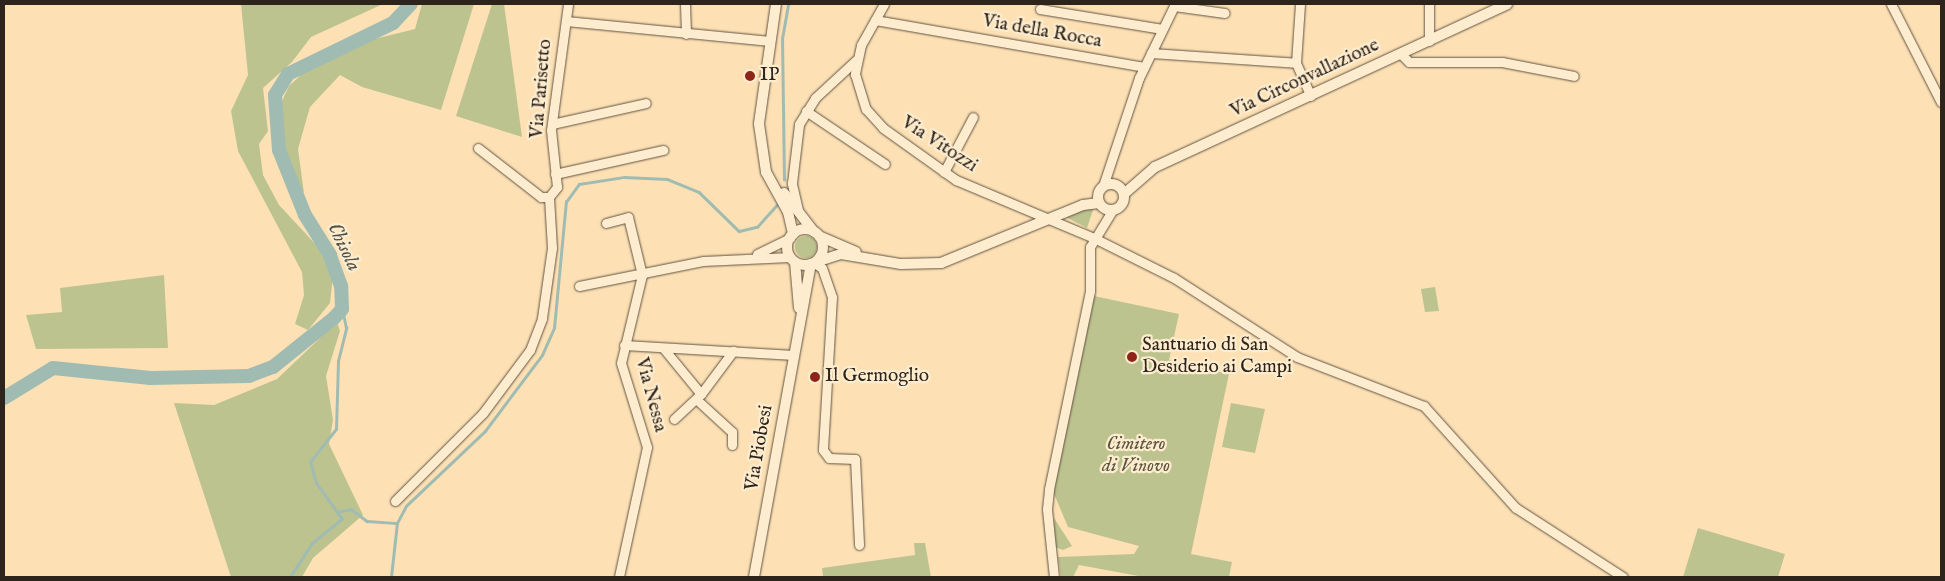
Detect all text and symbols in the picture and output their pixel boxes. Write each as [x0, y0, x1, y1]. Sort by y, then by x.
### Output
street label: Via della Rocca [981, 10, 1103, 54]
street label: Via Circonvallazione [1227, 35, 1383, 123]
street label: Via Parisetto [526, 38, 558, 140]
place label: IP [760, 65, 779, 87]
marker: IP [744, 70, 756, 82]
street label: Via Vitozzi [896, 112, 982, 178]
water label: Chisola [322, 219, 366, 275]
place label: Santuario di San Desiderio ai Campi [1142, 335, 1292, 379]
marker: Santuario di San Desiderio ai Campi [1126, 351, 1138, 363]
street label: Via Nessa [629, 355, 671, 435]
place label: Il Germoglio [825, 366, 929, 388]
marker: Il Germoglio [809, 371, 821, 383]
street label: Via Piobesi [741, 403, 779, 493]
park label: Cimitero di Vinovo [1102, 434, 1170, 478]

